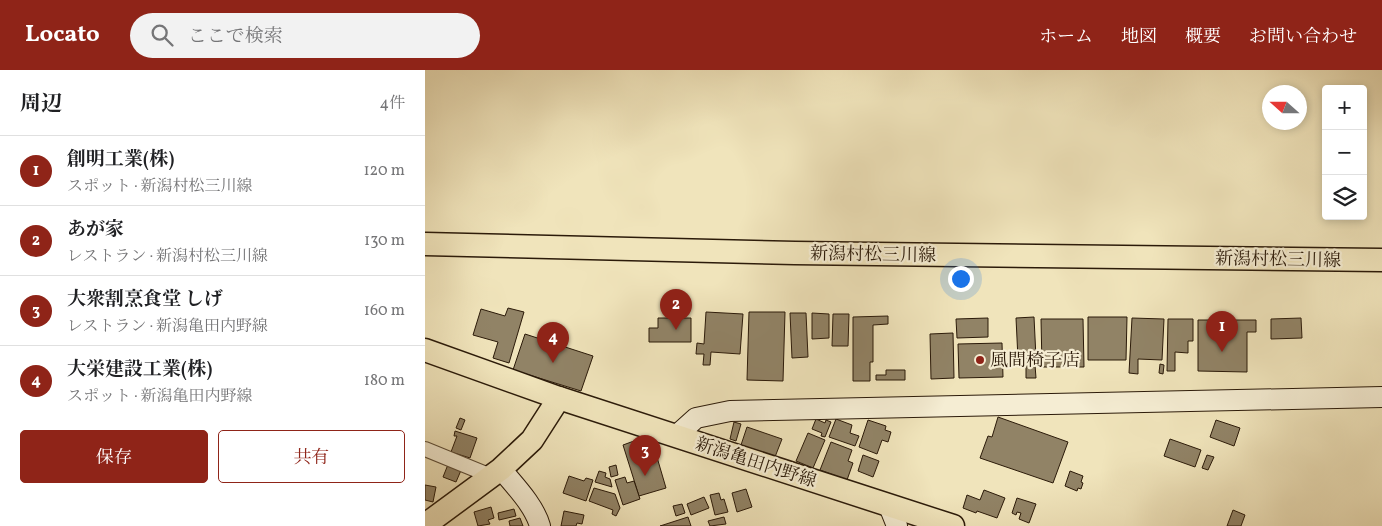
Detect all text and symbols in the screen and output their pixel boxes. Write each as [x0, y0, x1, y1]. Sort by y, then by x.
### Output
search box [130, 13, 480, 58]
text: Locato [25, 18, 100, 52]
icon: search [148, 21, 176, 49]
text: ここで検索 [188, 24, 283, 50]
text: ホーム [1039, 25, 1093, 50]
text: 地図 [1121, 25, 1157, 50]
text: 概要 [1185, 25, 1221, 50]
text: お問い合わせ [1249, 25, 1357, 50]
north arrow [1262, 85, 1307, 130]
map controls [1322, 85, 1367, 220]
button: + [1322, 85, 1367, 130]
text: 周辺 [20, 90, 62, 119]
text: 4件 [379, 93, 405, 115]
button: − [1322, 130, 1367, 175]
text: 創明工業(株) [67, 147, 174, 173]
text: 1 [33, 160, 39, 182]
text: 120 m [363, 160, 405, 182]
button: layers [1322, 175, 1367, 220]
text: スポット · 新潟村松三川線 [67, 176, 253, 198]
text: あが家 [67, 217, 124, 243]
text: 2 [32, 230, 40, 252]
text: 130 m [364, 230, 405, 252]
street label: 新潟村松三川線 [810, 242, 936, 269]
text: レストラン · 新潟村松三川線 [67, 246, 268, 268]
street label: 新潟村松三川線 [1215, 247, 1341, 274]
your location [948, 266, 974, 292]
text: 大衆割烹食堂 しげ [67, 287, 223, 313]
pin: 2 [660, 289, 692, 330]
text: 3 [32, 300, 40, 322]
text: 160 m [364, 300, 405, 322]
pin: 1 [1206, 311, 1238, 352]
text: レストラン · 新潟亀田内野線 [67, 316, 268, 338]
pin: 4 [537, 322, 569, 363]
place label: 風間椅子店 [990, 349, 1080, 374]
marker: 風間椅子店 [974, 354, 986, 366]
text: 大栄建設工業(株) [67, 357, 212, 383]
text: 4 [31, 370, 41, 392]
text: 180 m [364, 370, 405, 392]
text: スポット · 新潟亀田内野線 [67, 386, 253, 408]
button: 保存 [20, 430, 208, 483]
button: 共有 [218, 430, 405, 483]
street label: 新潟亀田内野線 [692, 432, 819, 495]
pin: 3 [629, 435, 661, 476]

